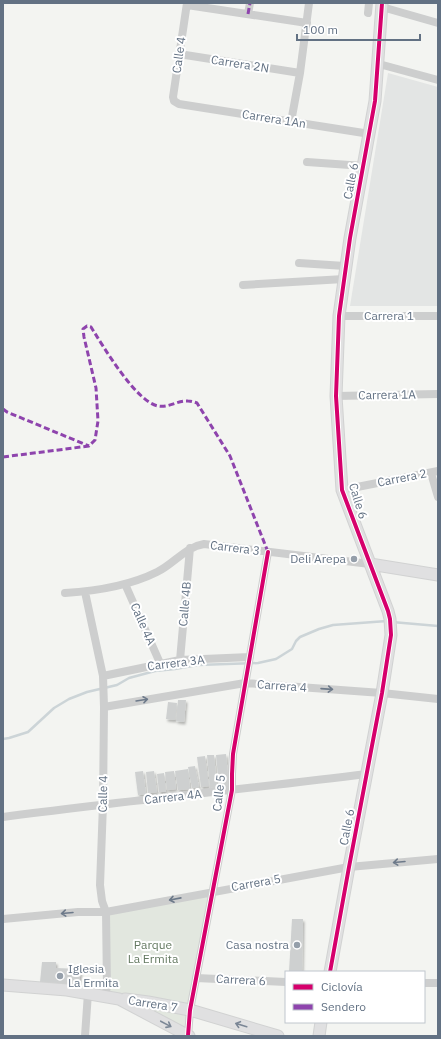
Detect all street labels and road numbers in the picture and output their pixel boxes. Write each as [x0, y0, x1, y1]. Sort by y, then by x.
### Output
street label: Calle 4 [169, 36, 189, 74]
street label: Carrera 2N [210, 52, 270, 75]
street label: Carrera 1An [241, 106, 307, 131]
street label: Calle 6 [340, 161, 361, 200]
street label: Carrera 1 [364, 308, 414, 323]
street label: Carrera 1A [358, 386, 416, 403]
street label: Carrera 2 [376, 465, 428, 490]
street label: Calle 6 [346, 481, 371, 521]
street label: Carrera 3 [209, 537, 261, 558]
street label: Calle 4B [175, 581, 194, 627]
street label: Calle 4A [128, 600, 160, 648]
street label: Carrera 3A [146, 652, 206, 673]
street label: Carrera 4 [257, 676, 307, 695]
street label: Calle 5 [209, 774, 228, 812]
street label: Calle 4 [95, 775, 110, 813]
street label: Carrera 4A [143, 786, 203, 807]
street label: Calle 6 [336, 807, 357, 846]
street label: Carrera 5 [230, 871, 282, 894]
street label: Carrera 6 [216, 971, 266, 988]
street label: Carrera 7 [127, 992, 179, 1015]

